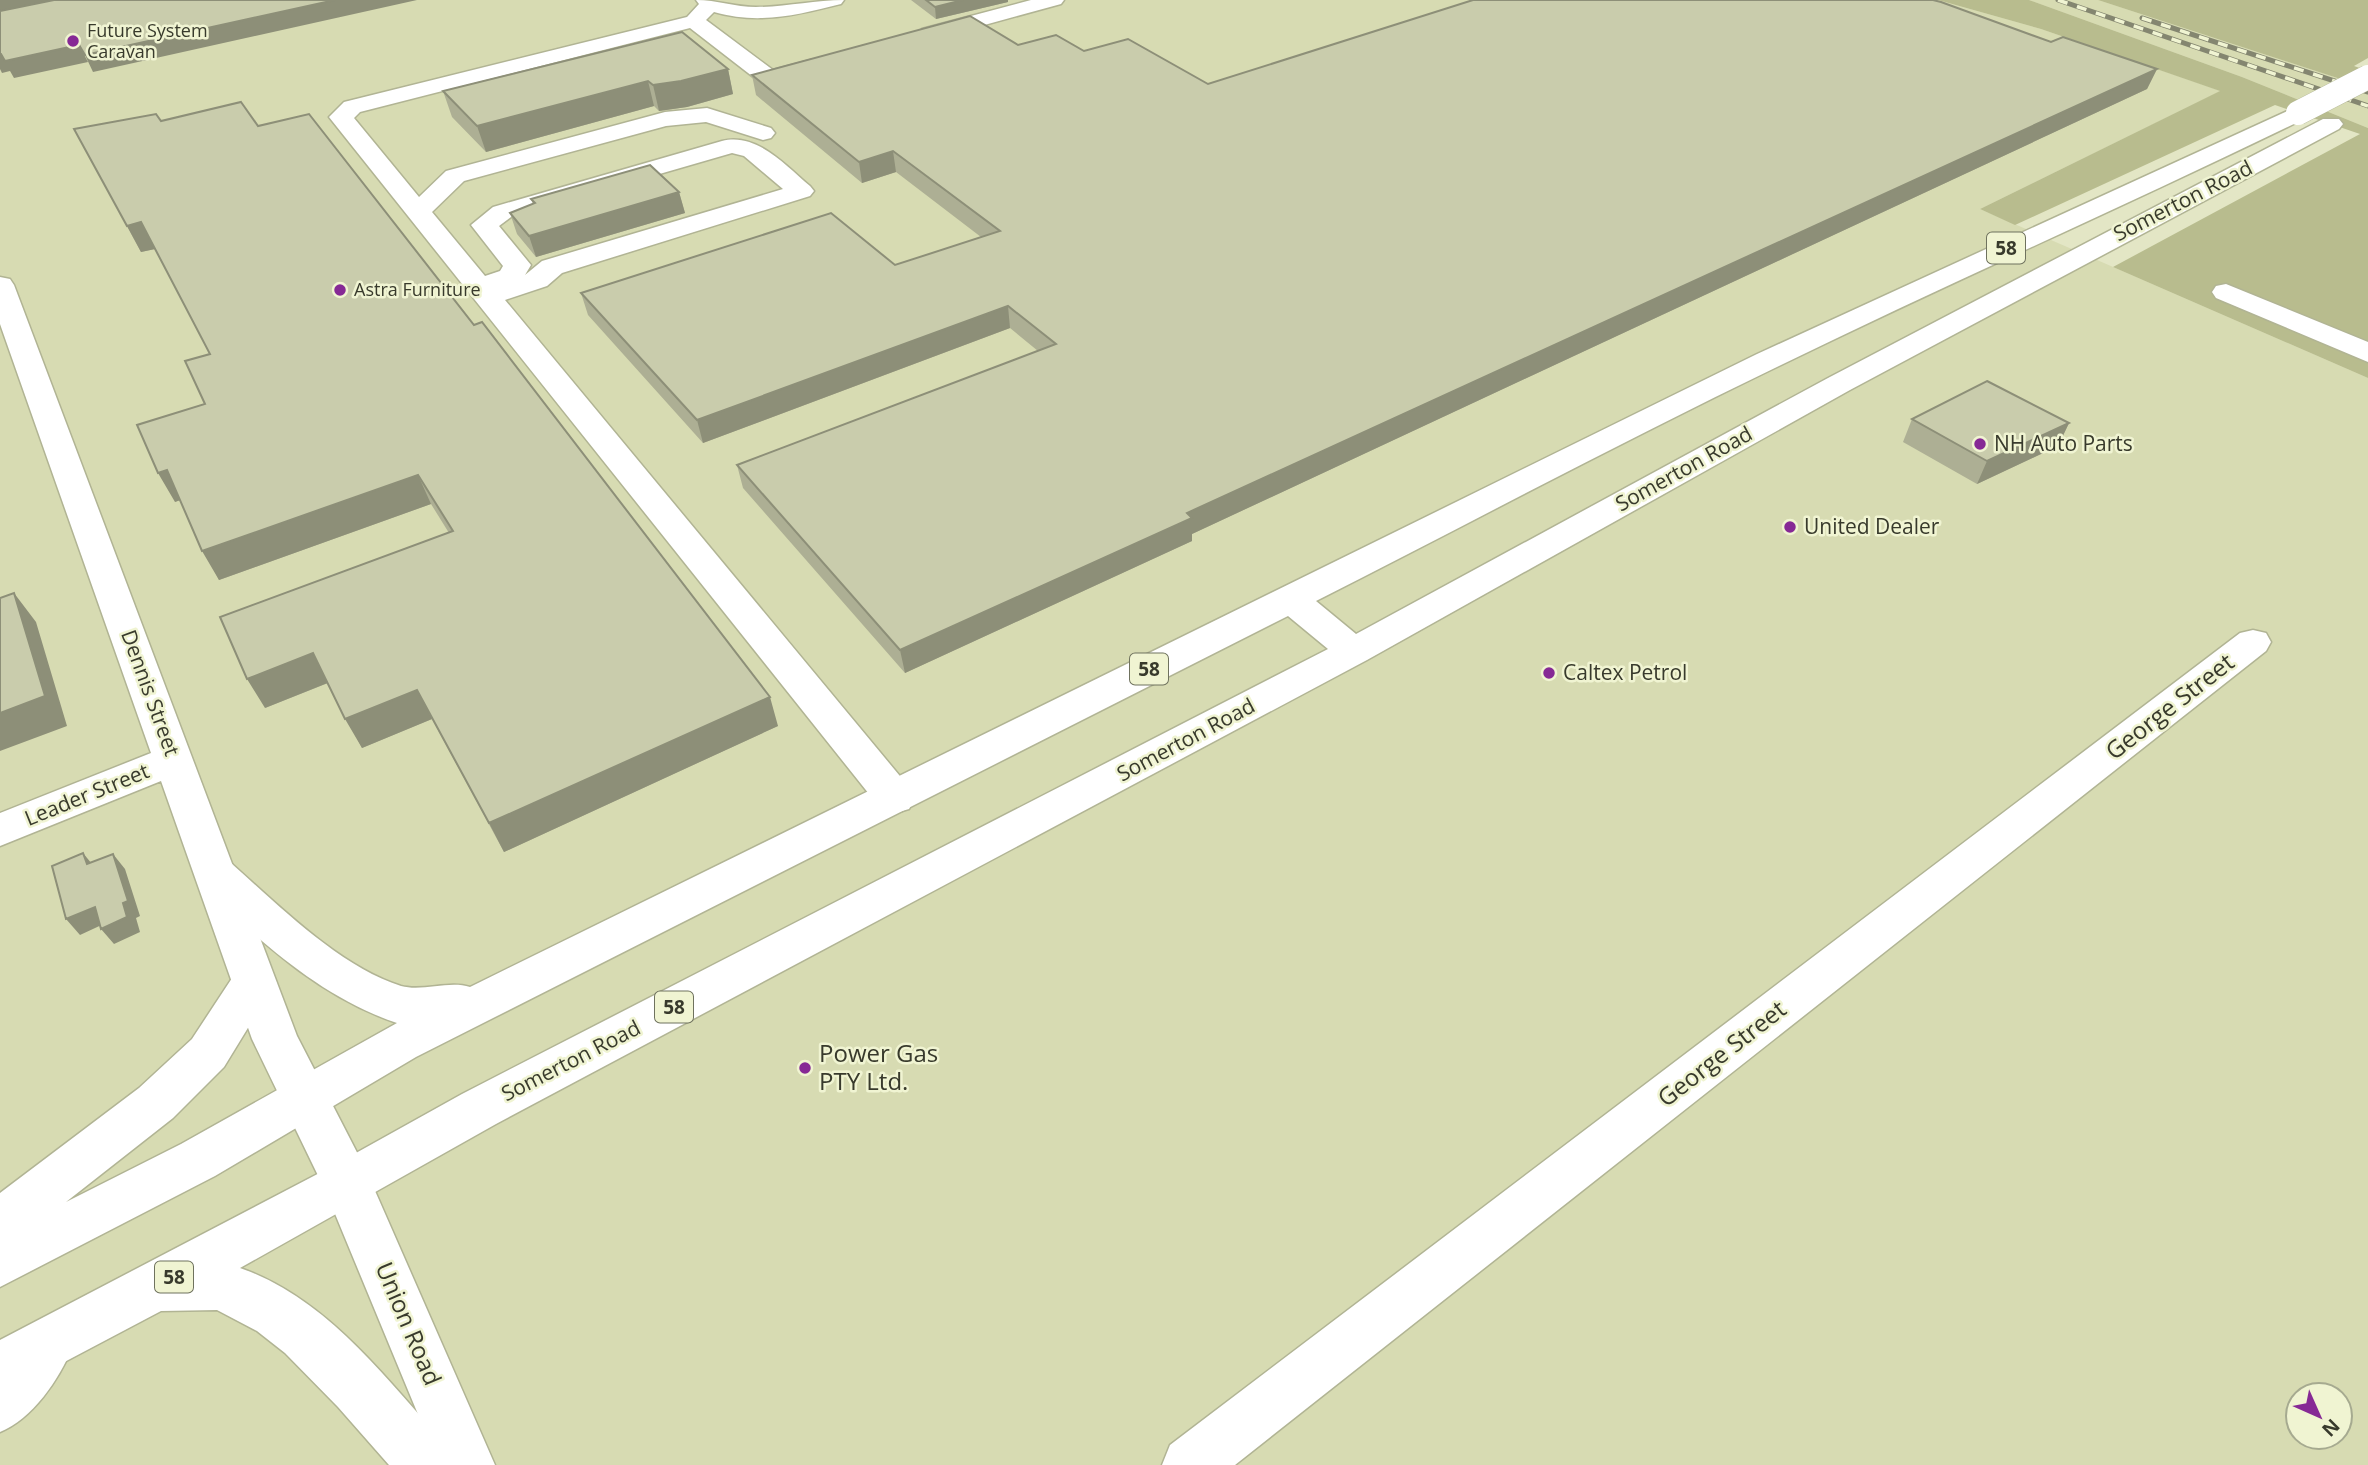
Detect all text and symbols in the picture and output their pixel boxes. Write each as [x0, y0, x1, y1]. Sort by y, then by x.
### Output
place label: Future System Caravan [87, 18, 208, 63]
marker: Future System Caravan [65, 33, 81, 49]
street label: Somerton Road [2108, 153, 2257, 247]
road number: 58 [1987, 232, 2025, 264]
place label: Astra Furniture [354, 277, 481, 301]
marker: Astra Furniture [332, 282, 348, 298]
street label: Somerton Road [1610, 419, 1757, 517]
place label: NH Auto Parts [1994, 429, 2133, 457]
marker: NH Auto Parts [1972, 436, 1988, 452]
place label: United Dealer [1804, 512, 1940, 540]
marker: United Dealer [1782, 519, 1798, 535]
street label: Dennis Street [115, 626, 187, 760]
street label: George Street [2098, 645, 2240, 767]
road number: 58 [1130, 654, 1168, 684]
place label: Caltex Petrol [1563, 658, 1687, 686]
marker: Caltex Petrol [1541, 665, 1557, 681]
street label: Somerton Road [1112, 691, 1259, 787]
street label: Leader Street [20, 756, 153, 832]
road number: 58 [655, 992, 693, 1023]
street label: George Street [1650, 992, 1792, 1114]
street label: Somerton Road [496, 1013, 645, 1107]
place label: Power Gas PTY Ltd. [819, 1036, 938, 1097]
marker: Power Gas PTY Ltd. [797, 1060, 813, 1076]
street label: Union Road [369, 1257, 450, 1390]
road number: 58 [155, 1261, 193, 1292]
north arrow [2284, 1381, 2354, 1451]
text: N [2316, 1413, 2346, 1443]

